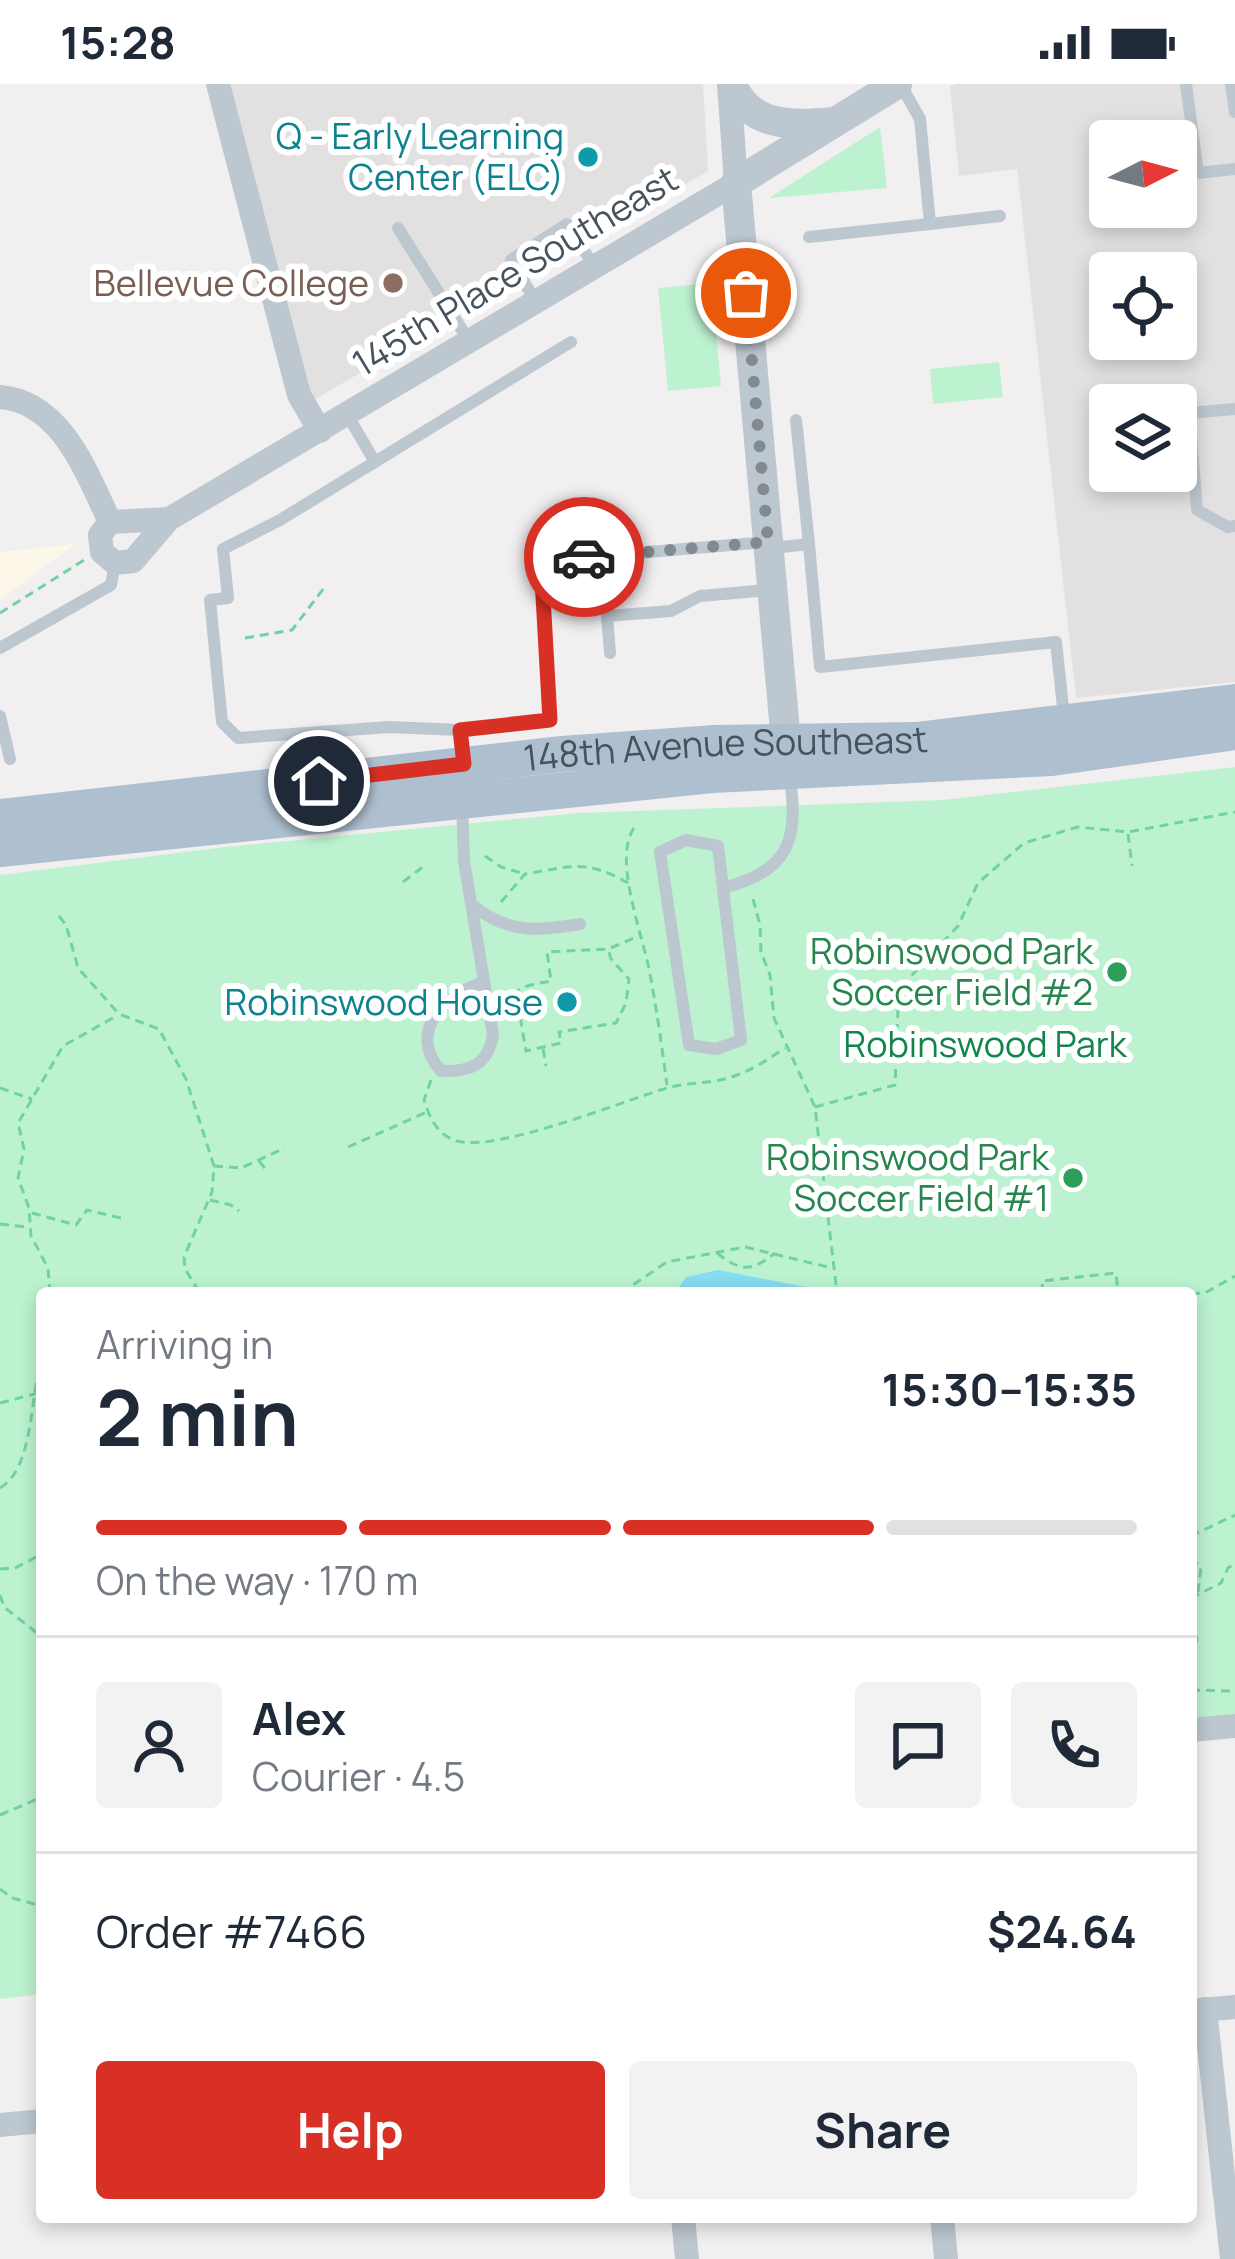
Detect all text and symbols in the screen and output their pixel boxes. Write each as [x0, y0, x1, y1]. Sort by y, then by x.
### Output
text: 15:28 [60, 11, 176, 73]
place label: Q - Early Learning Center (ELC) [276, 111, 564, 201]
north arrow [1089, 120, 1197, 228]
map controls [1089, 120, 1197, 492]
marker: Q - Early Learning Center (ELC) [575, 144, 601, 170]
street label: 145th Place Southeast [343, 154, 687, 387]
pin [695, 242, 797, 344]
button: locate [1089, 252, 1197, 360]
place label: Bellevue College [94, 258, 369, 307]
icon: bag [713, 260, 779, 326]
marker: Bellevue College [380, 270, 406, 296]
button: layers [1089, 384, 1197, 492]
courier [524, 497, 644, 617]
icon: car [551, 524, 617, 590]
street label: 148th Avenue Southeast [521, 714, 930, 782]
pin [268, 730, 370, 832]
icon: home [286, 748, 352, 814]
place label: Robinswood Park Soccer Field #2 [810, 926, 1094, 1016]
marker: Robinswood Park Soccer Field #2 [1104, 959, 1130, 985]
place label: Robinswood House [224, 977, 543, 1026]
marker: Robinswood House [554, 989, 580, 1015]
park label: Robinswood Park [843, 1019, 1128, 1068]
place label: Robinswood Park Soccer Field #1 [766, 1132, 1050, 1222]
marker: Robinswood Park Soccer Field #1 [1060, 1165, 1086, 1191]
text: Arriving in [96, 1317, 273, 1371]
text: 15:30–15:35 [882, 1358, 1137, 1420]
text: 2 min [96, 1363, 299, 1469]
text: On the way · 170 m [96, 1553, 418, 1607]
button: person [96, 1682, 222, 1808]
button: chat [855, 1682, 981, 1808]
button: phone [1011, 1682, 1137, 1808]
text: Alex [252, 1687, 346, 1749]
text: Courier · 4.5 [252, 1749, 465, 1803]
text: Order #7466 [96, 1900, 367, 1962]
text: $24.64 [987, 1900, 1137, 1962]
button: Help [96, 2061, 605, 2199]
button: Share [629, 2061, 1137, 2199]

